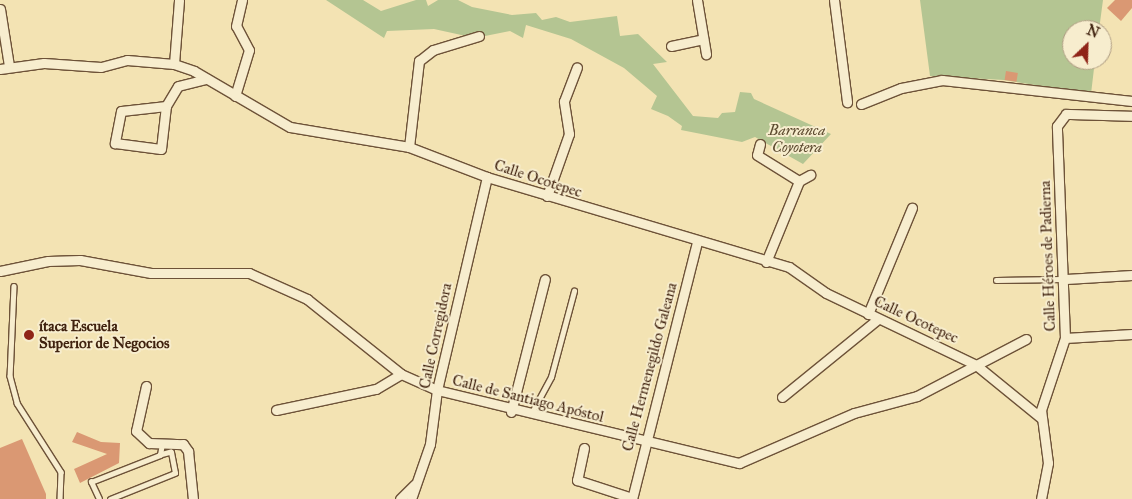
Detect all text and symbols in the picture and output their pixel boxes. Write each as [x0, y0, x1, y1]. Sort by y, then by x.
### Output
north arrow [1062, 20, 1112, 70]
text: N [1084, 22, 1102, 42]
park label: Barranca Coyotera [769, 121, 825, 156]
street label: Calle Ocotepec [492, 156, 584, 202]
street label: Calle Héroes de Padierna [1036, 180, 1060, 332]
street label: Calle Hermenegildo Galeana [619, 281, 681, 453]
street label: Calle Corregidora [416, 282, 456, 390]
street label: Calle Ocotepec [871, 293, 961, 347]
place label: ítaca Escuela Superior de Negocios [39, 317, 169, 352]
marker: ítaca Escuela Superior de Negocios [23, 329, 35, 341]
street label: Calle de Santiago Apóstol [450, 371, 606, 427]

